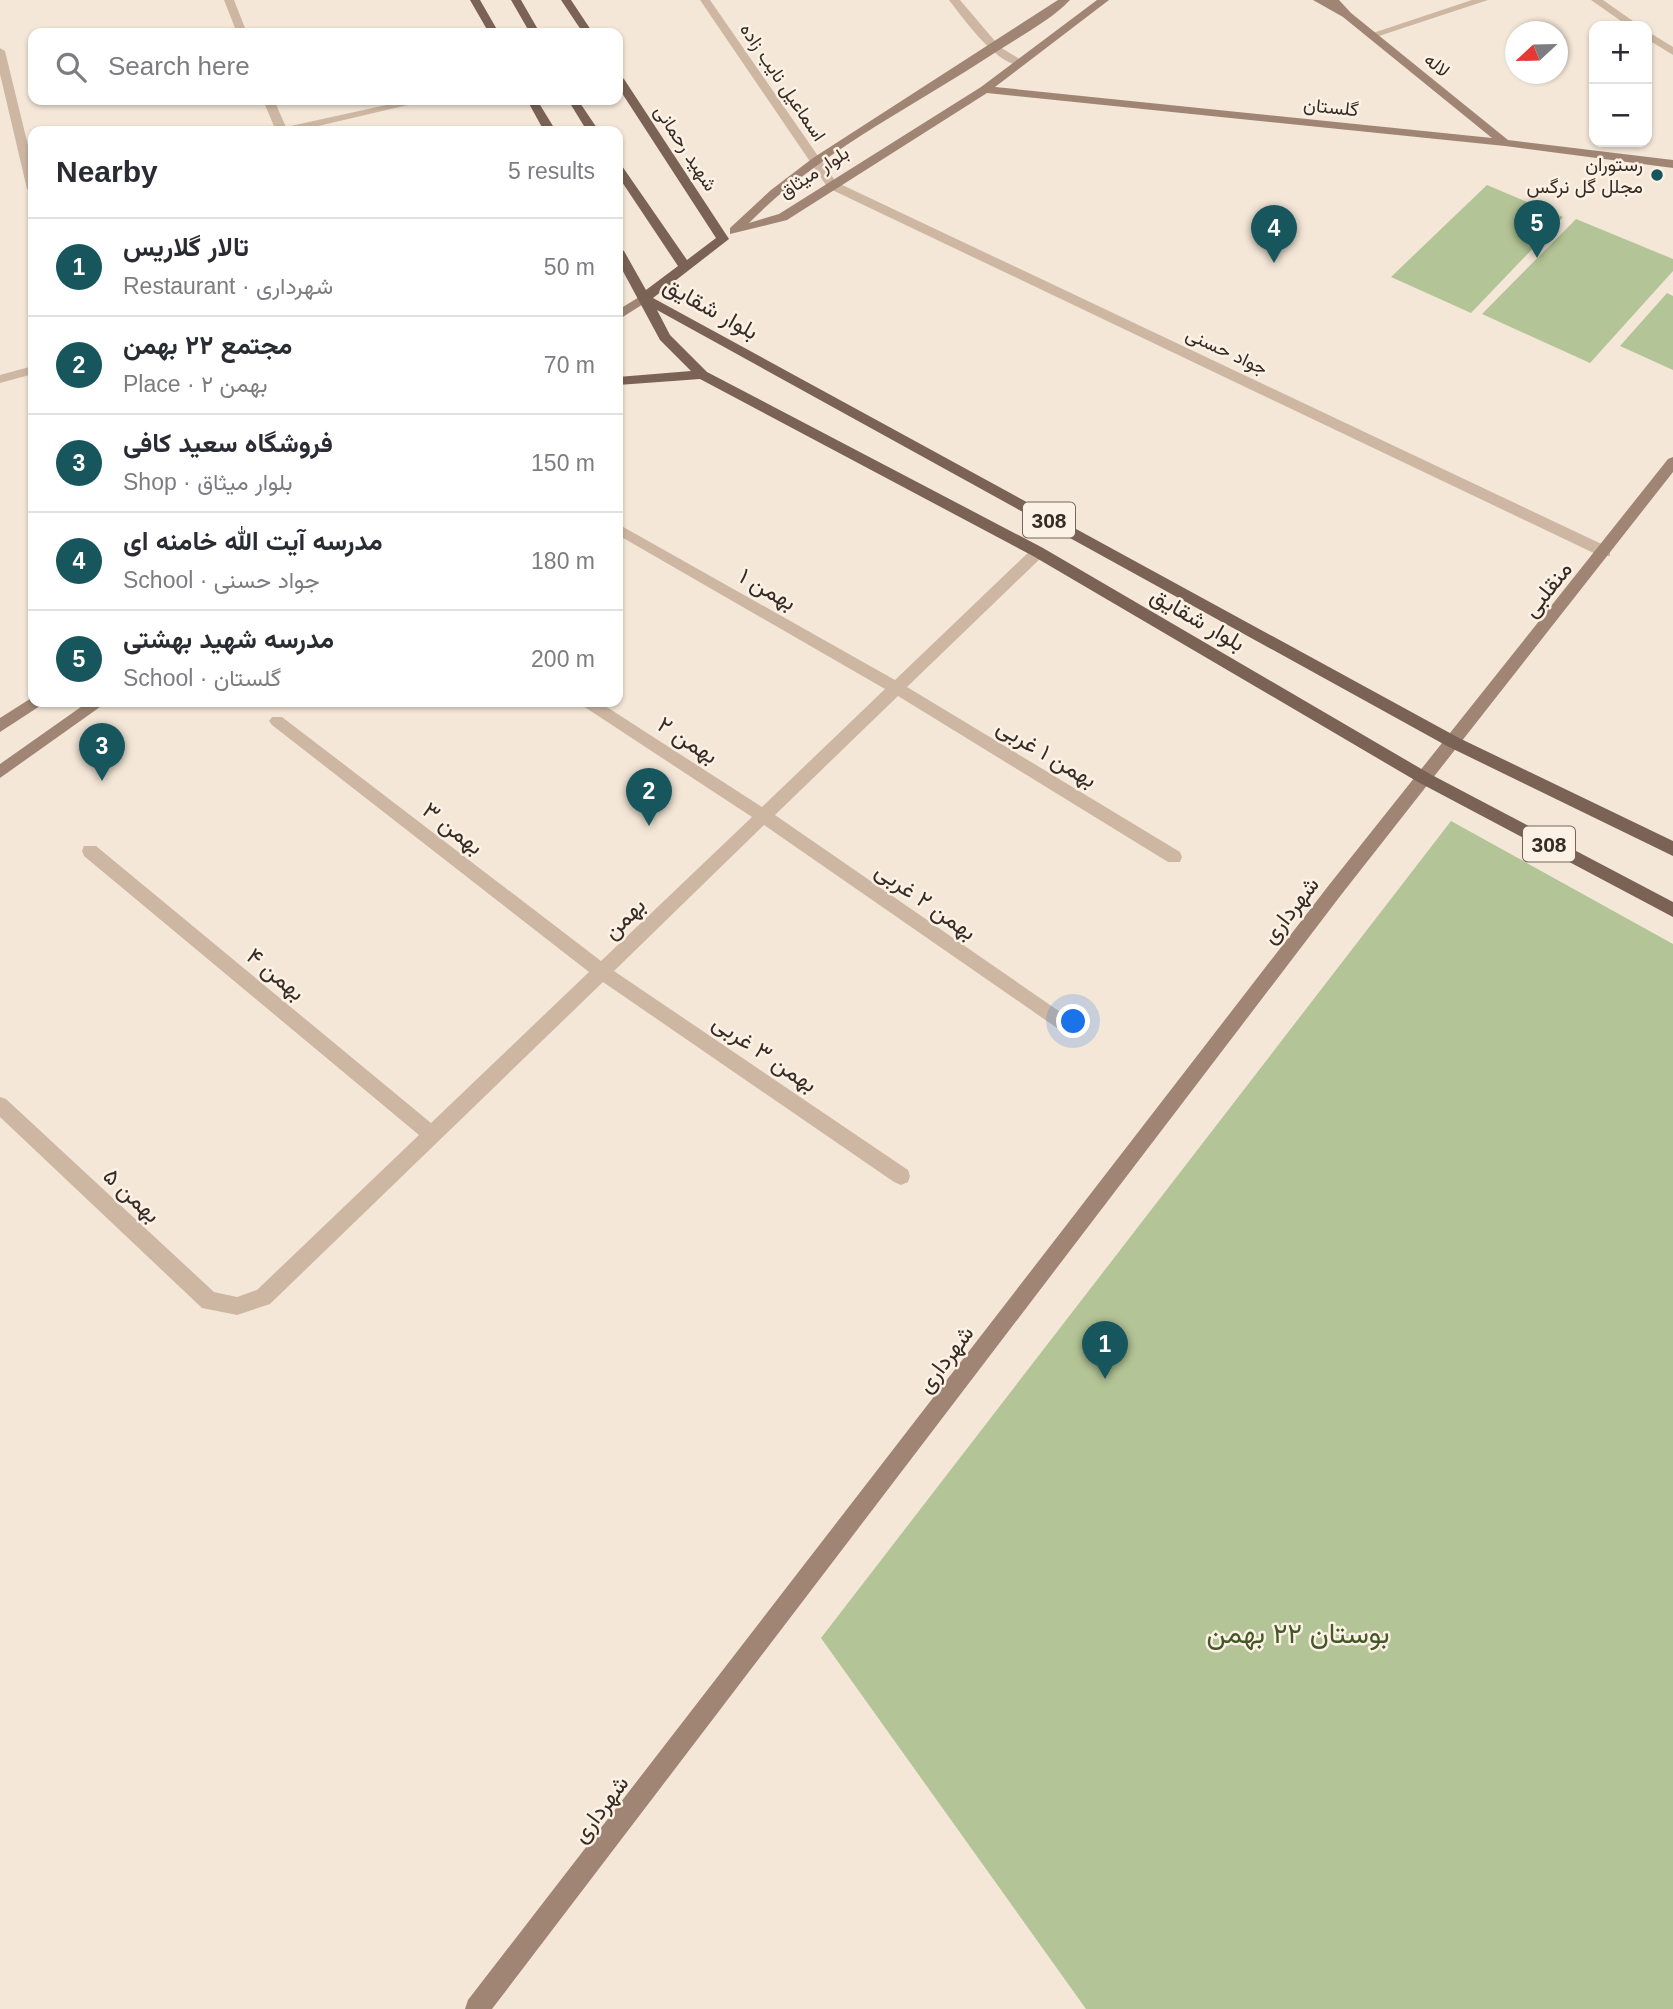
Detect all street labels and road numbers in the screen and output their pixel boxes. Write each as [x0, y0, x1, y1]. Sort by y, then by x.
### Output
street label: اسماعیل نایب زاده [735, 19, 830, 145]
street label: لاله [1420, 49, 1454, 81]
street label: گلستان [1302, 94, 1360, 120]
street label: شهید رحمانی [650, 101, 722, 195]
street label: بلوار میثاق [775, 142, 853, 203]
street label: بلوار شقایق [658, 271, 763, 346]
street label: جواد حسنی [1183, 323, 1271, 380]
road number: 308 [1023, 503, 1075, 538]
street label: منقلبی [1517, 556, 1578, 623]
street label: بهمن ۱ [734, 562, 801, 617]
street label: بلوار شقایق [1145, 582, 1250, 658]
street label: بهمن ۲ [652, 711, 723, 771]
street label: بهمن ۱ غربی [991, 713, 1102, 795]
street label: بهمن ۳ [416, 796, 488, 861]
road number: 308 [1523, 826, 1575, 862]
street label: بهمن ۲ غربی [869, 857, 981, 947]
street label: شهرداری [1256, 872, 1326, 950]
street label: بهمن [598, 892, 652, 945]
street label: بهمن ۴ [240, 942, 310, 1007]
street label: بهمن ۳ غربی [707, 1009, 822, 1099]
street label: بهمن ۵ [97, 1162, 166, 1229]
street label: شهرداری [911, 1320, 980, 1399]
street label: شهرداری [566, 1770, 635, 1849]

